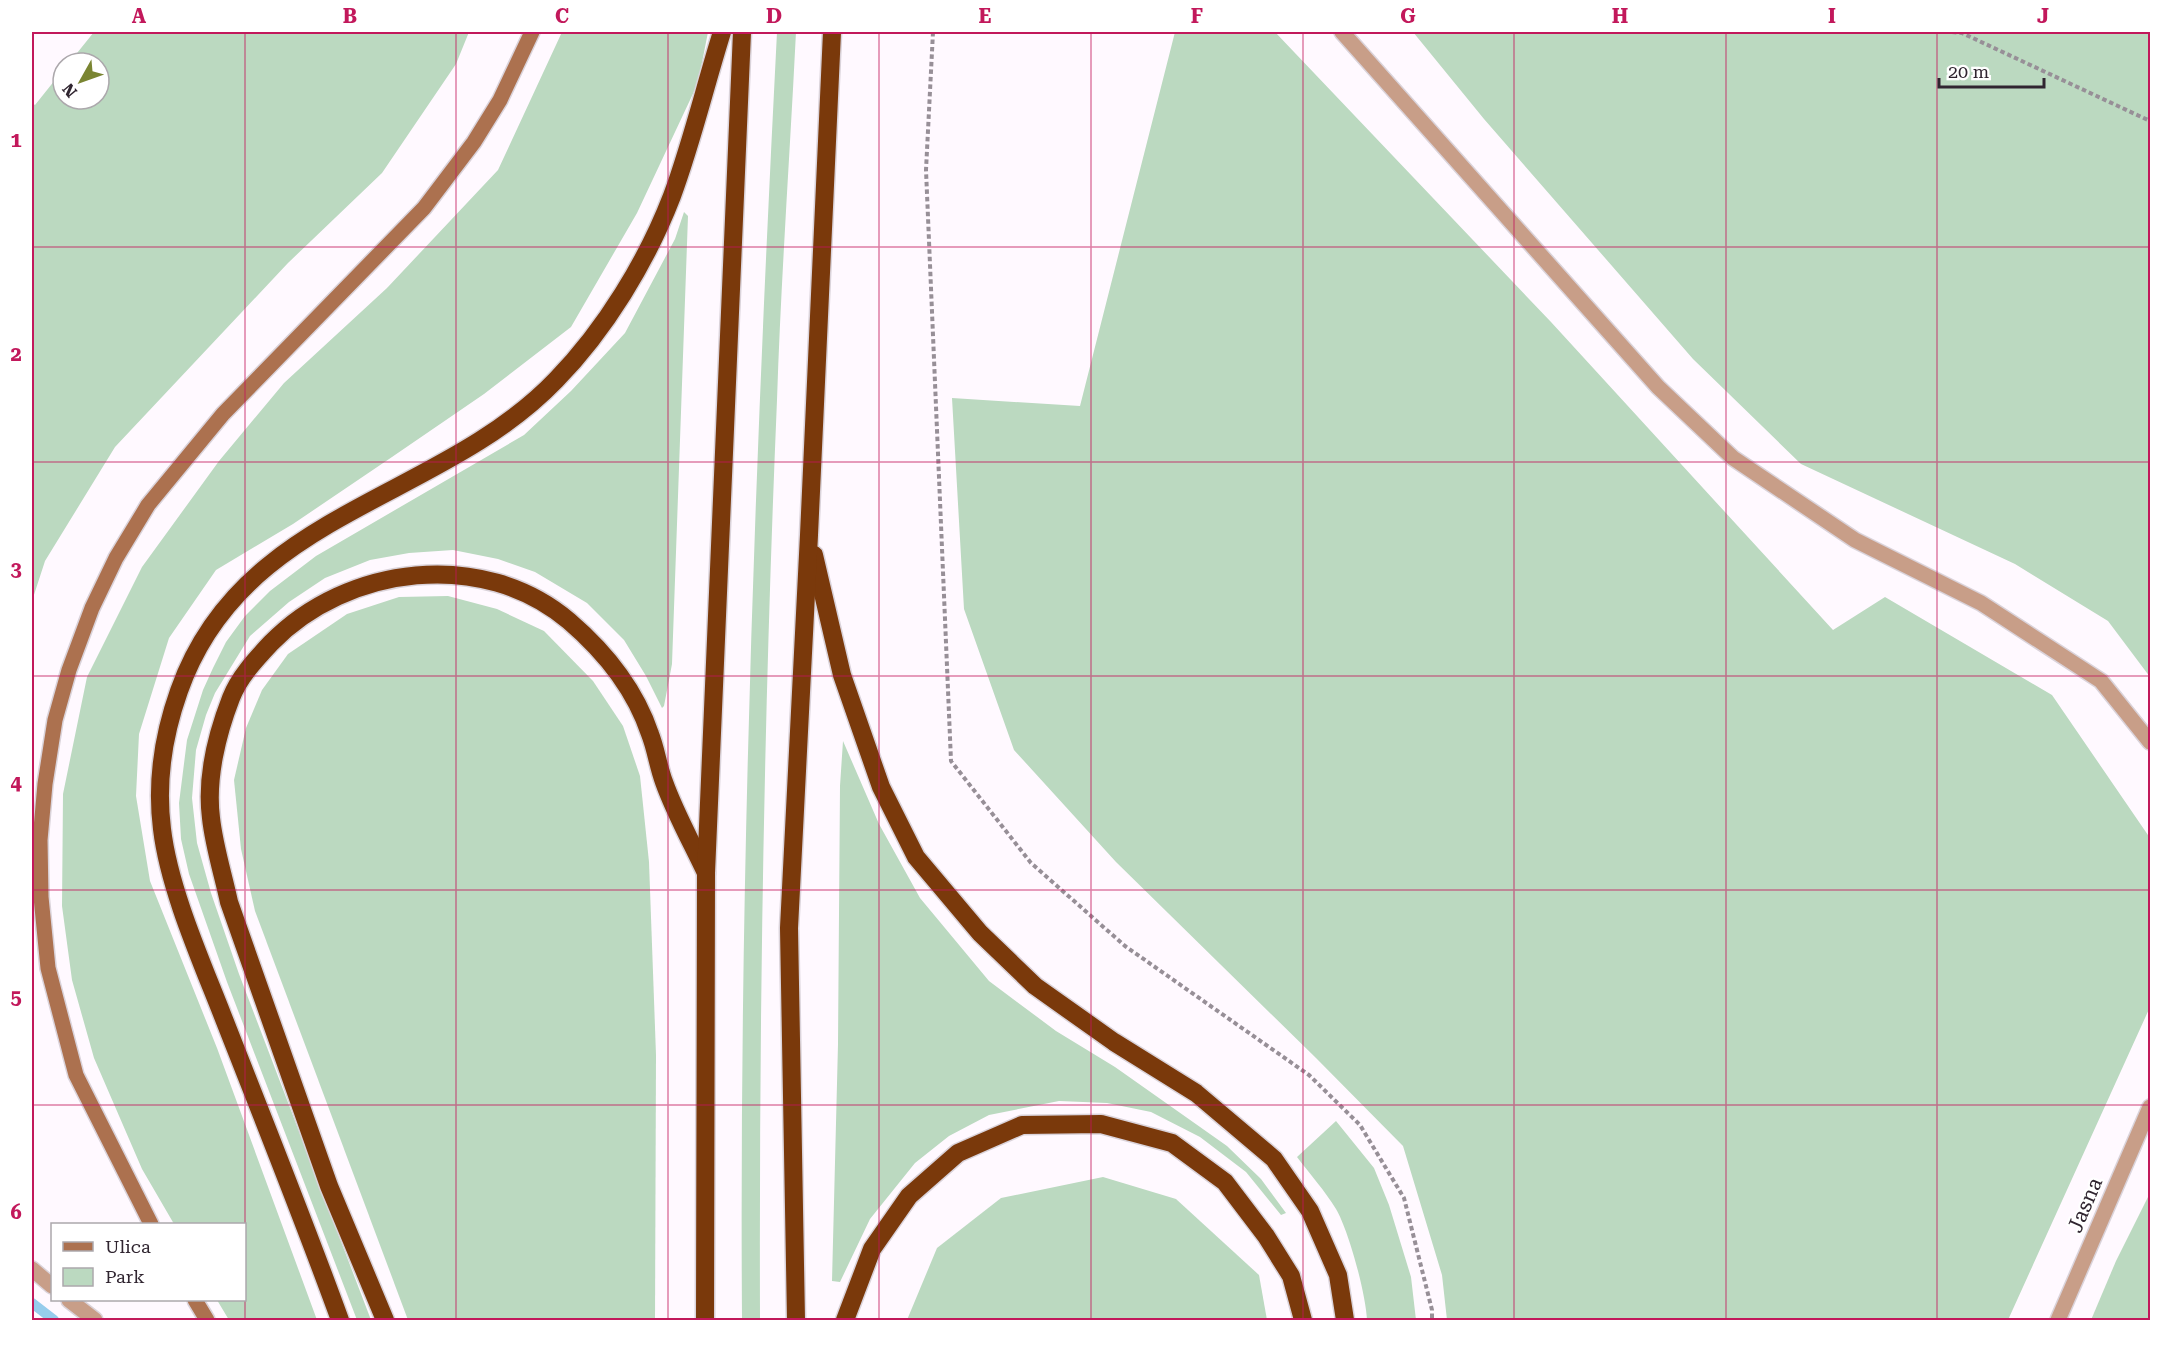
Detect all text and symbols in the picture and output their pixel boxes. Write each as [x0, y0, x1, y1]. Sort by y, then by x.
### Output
text: A [132, 4, 147, 28]
text: B [343, 4, 357, 28]
text: C [555, 4, 569, 28]
text: D [766, 4, 782, 28]
text: E [979, 4, 992, 28]
text: F [1191, 4, 1203, 28]
text: G [1400, 4, 1416, 28]
text: H [1612, 4, 1628, 28]
text: I [1828, 4, 1836, 28]
text: J [2037, 4, 2049, 28]
north arrow [51, 51, 111, 111]
scale bar [1939, 51, 2044, 89]
text: 20 m [1948, 61, 1989, 82]
text: N [59, 79, 81, 101]
text: 1 [10, 128, 22, 152]
text: 2 [10, 342, 22, 366]
text: 3 [10, 557, 22, 581]
text: 4 [10, 771, 22, 795]
text: 5 [10, 985, 22, 1009]
street label: Jasna [2063, 1173, 2108, 1236]
text: 6 [10, 1200, 22, 1224]
legend [51, 1223, 246, 1301]
text: Ulica [105, 1236, 151, 1257]
text: Park [105, 1266, 145, 1287]

